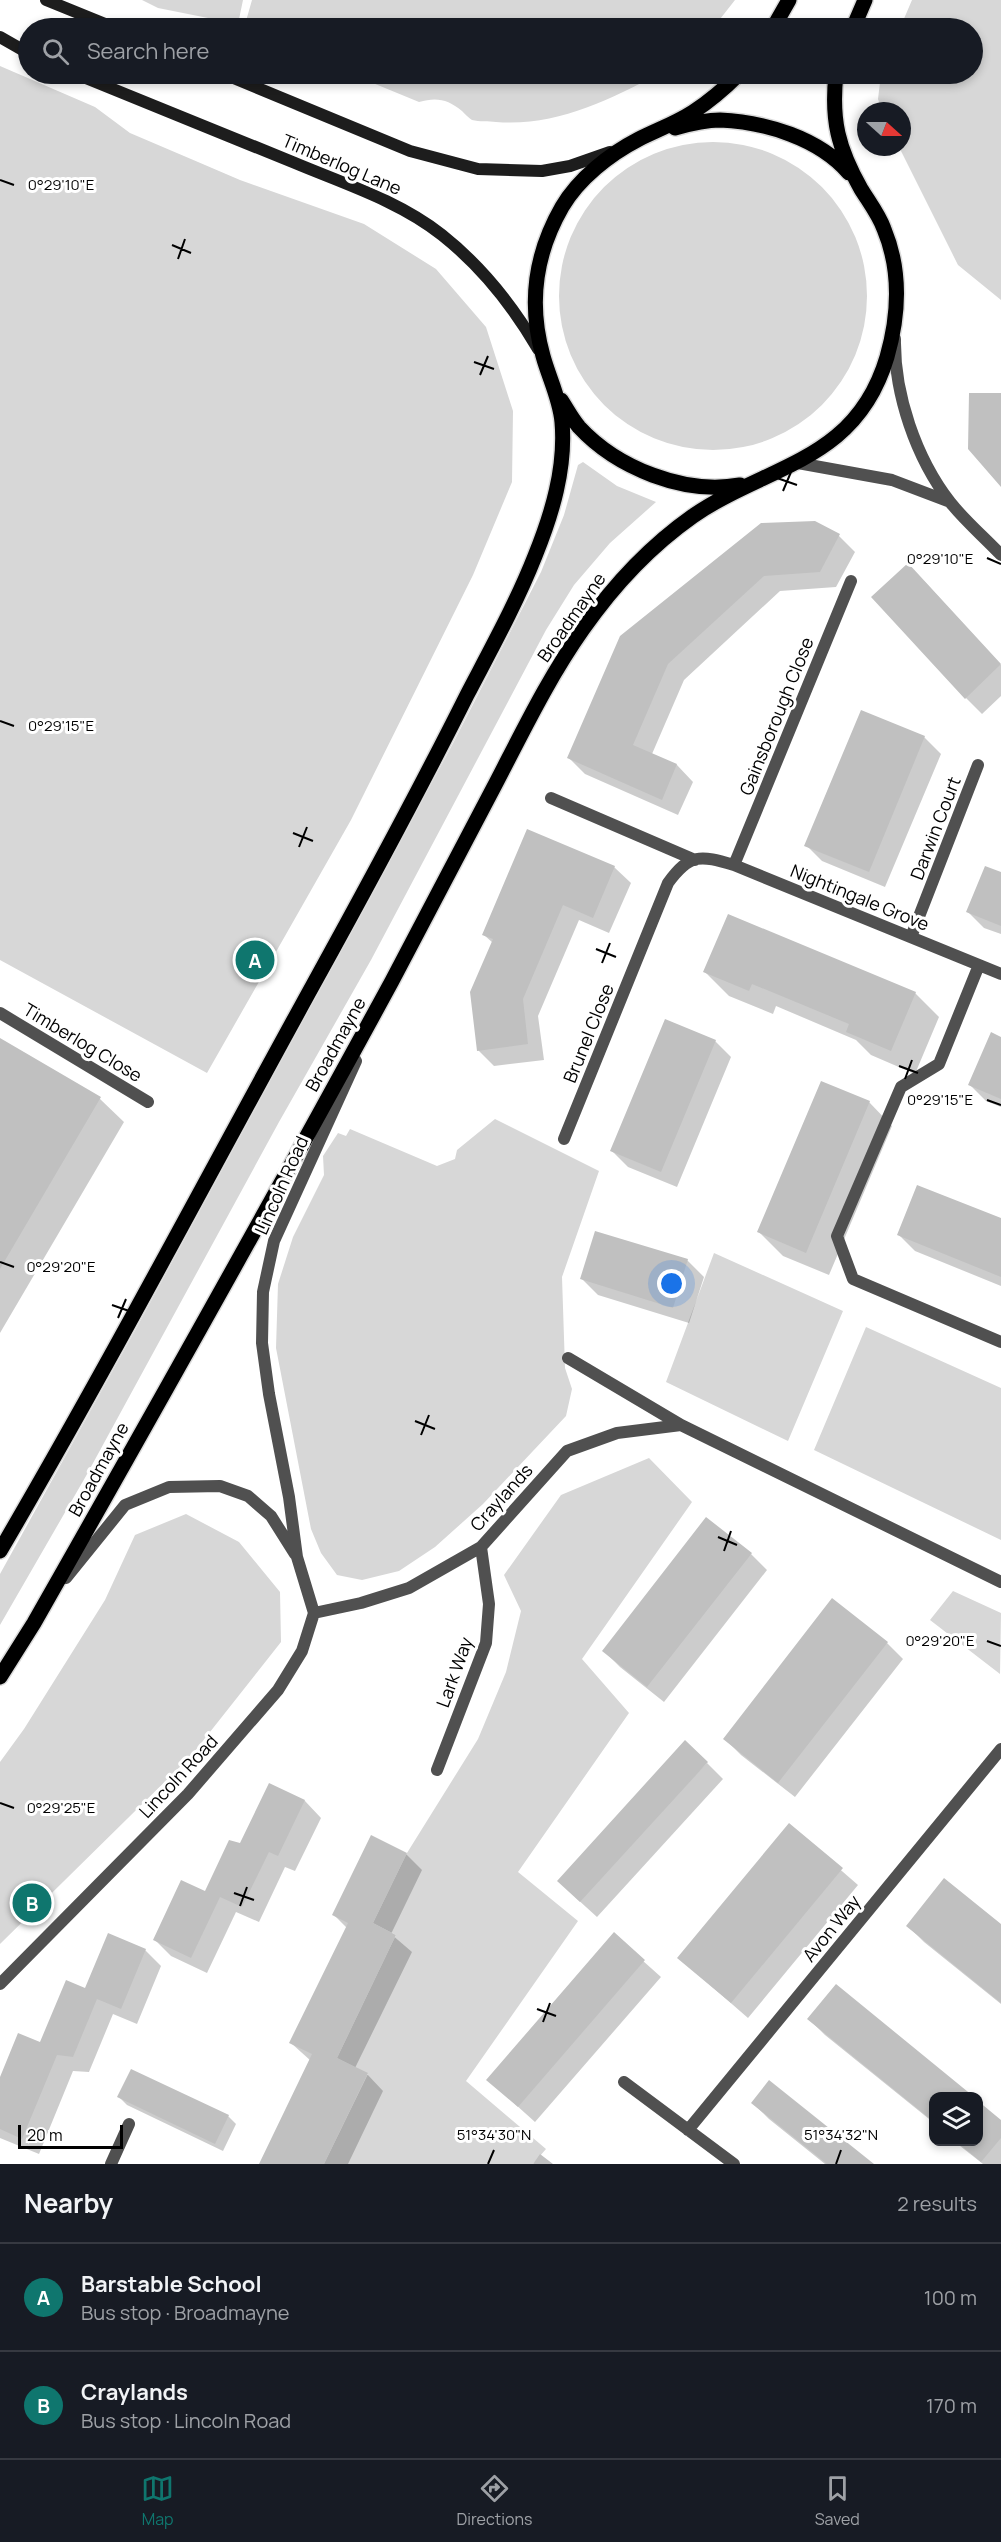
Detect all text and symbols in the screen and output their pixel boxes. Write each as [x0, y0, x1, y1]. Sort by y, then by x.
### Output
search box [18, 18, 983, 84]
icon: search [39, 35, 72, 68]
text: Search here [87, 36, 209, 66]
north arrow [857, 102, 911, 156]
street label: Timberlog Lane [279, 128, 405, 200]
text: 0°29'10"E [28, 174, 94, 195]
text: 0°29'10"E [907, 548, 973, 569]
street label: Broadmayne [531, 568, 611, 666]
street label: Gainsborough Close [733, 633, 819, 799]
text: 0°29'15"E [28, 715, 94, 736]
street label: Darwin Court [904, 773, 966, 883]
street label: Nightingale Grove [787, 858, 933, 936]
pin: A [236, 938, 274, 982]
street label: Brunel Close [557, 980, 619, 1086]
street label: Broadmayne [299, 993, 371, 1095]
street label: Timberlog Close [19, 997, 147, 1087]
text: 0°29'15"E [907, 1089, 973, 1110]
street label: Lincoln Road [249, 1132, 313, 1238]
text: 0°29'20"E [26, 1256, 96, 1277]
your location [657, 1269, 686, 1298]
street label: Broadmayne [62, 1418, 134, 1520]
street label: Craylands [464, 1458, 538, 1536]
text: 0°29'20"E [905, 1630, 975, 1651]
street label: Lark Way [430, 1633, 478, 1710]
street label: Lincoln Road [133, 1729, 223, 1823]
text: 0°29'25"E [27, 1797, 95, 1818]
pin: B [12, 1880, 51, 1926]
street label: Avon Way [797, 1889, 866, 1966]
map controls [929, 2092, 983, 2146]
button: layers [929, 2092, 983, 2146]
scale bar [18, 2122, 123, 2150]
text: 20 m [27, 2124, 63, 2146]
text: 51°34'30"N [457, 2124, 531, 2145]
text: 51°34'32"N [804, 2124, 878, 2145]
text: Nearby [24, 2185, 113, 2221]
text: 2 results [897, 2190, 977, 2217]
text: Barstable School [81, 2269, 262, 2299]
text: A [37, 2284, 50, 2311]
text: 100 m [924, 2284, 977, 2311]
text: Bus stop · Broadmayne [81, 2299, 290, 2326]
text: Craylands [81, 2377, 188, 2407]
text: B [37, 2392, 50, 2419]
text: 170 m [926, 2392, 977, 2419]
text: Bus stop · Lincoln Road [81, 2407, 291, 2434]
tab: Map [141, 2472, 174, 2530]
tab: Directions [457, 2472, 532, 2530]
tab: Saved [815, 2472, 860, 2530]

